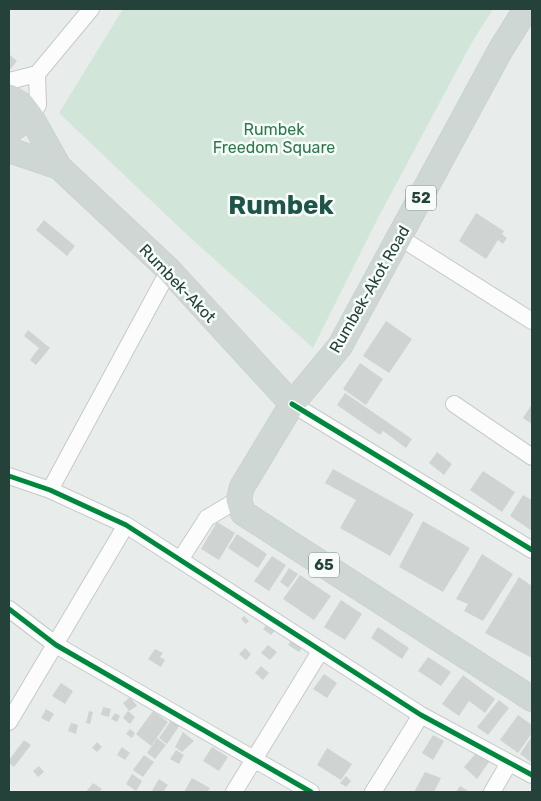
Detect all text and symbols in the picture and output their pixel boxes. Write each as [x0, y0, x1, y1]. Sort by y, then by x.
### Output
park label: Rumbek Freedom Square [213, 120, 335, 157]
road number: 52 [406, 186, 436, 210]
district label: Rumbek [228, 190, 335, 221]
street label: Rumbek-Akot Road [325, 222, 414, 356]
street label: Rumbek-Akot [135, 240, 220, 327]
road number: 65 [309, 552, 339, 578]

